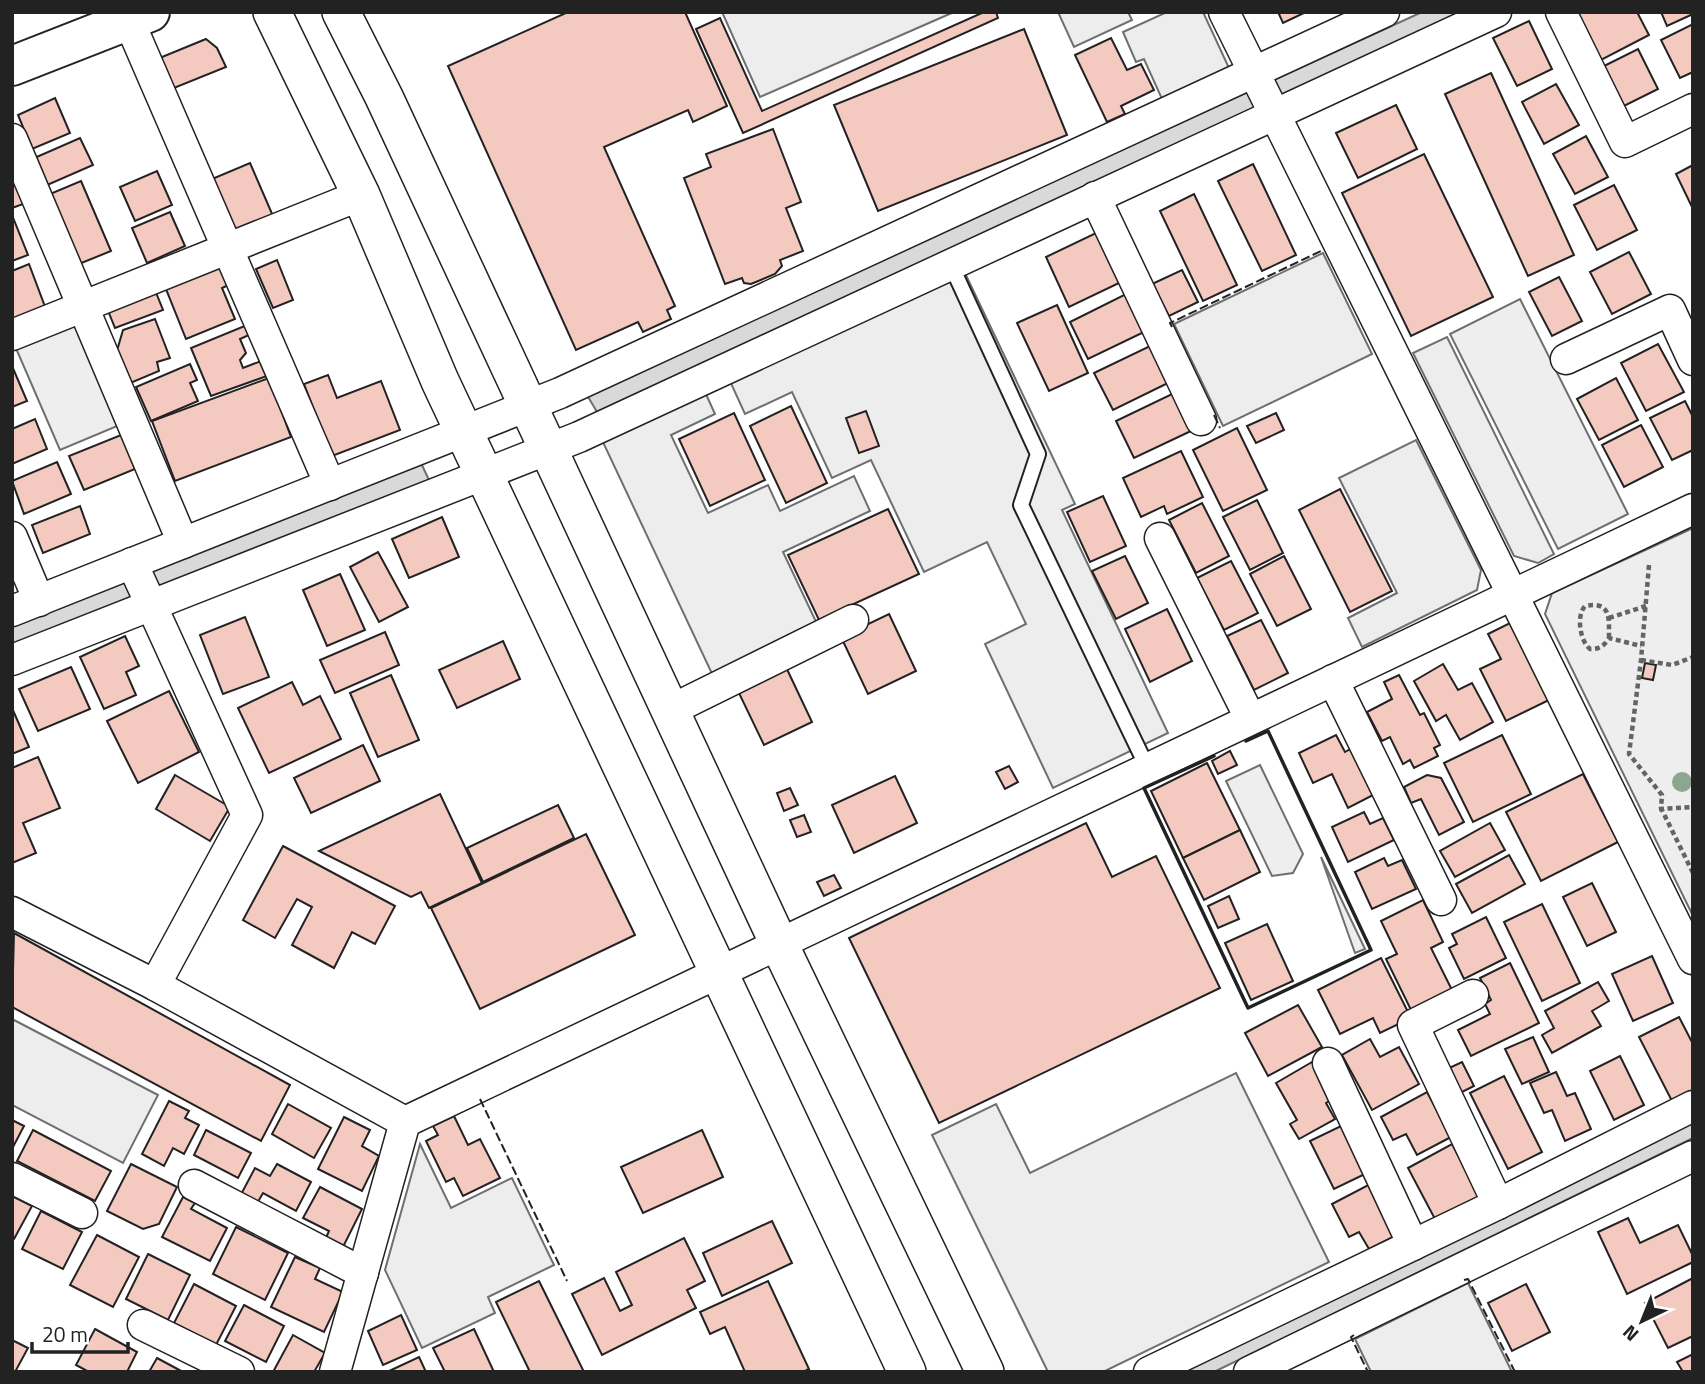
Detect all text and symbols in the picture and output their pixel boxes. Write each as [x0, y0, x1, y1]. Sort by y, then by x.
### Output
north arrow [1607, 1286, 1677, 1356]
scale bar [32, 1310, 128, 1354]
text: 20 m [42, 1318, 88, 1350]
text: N [1615, 1319, 1645, 1349]

